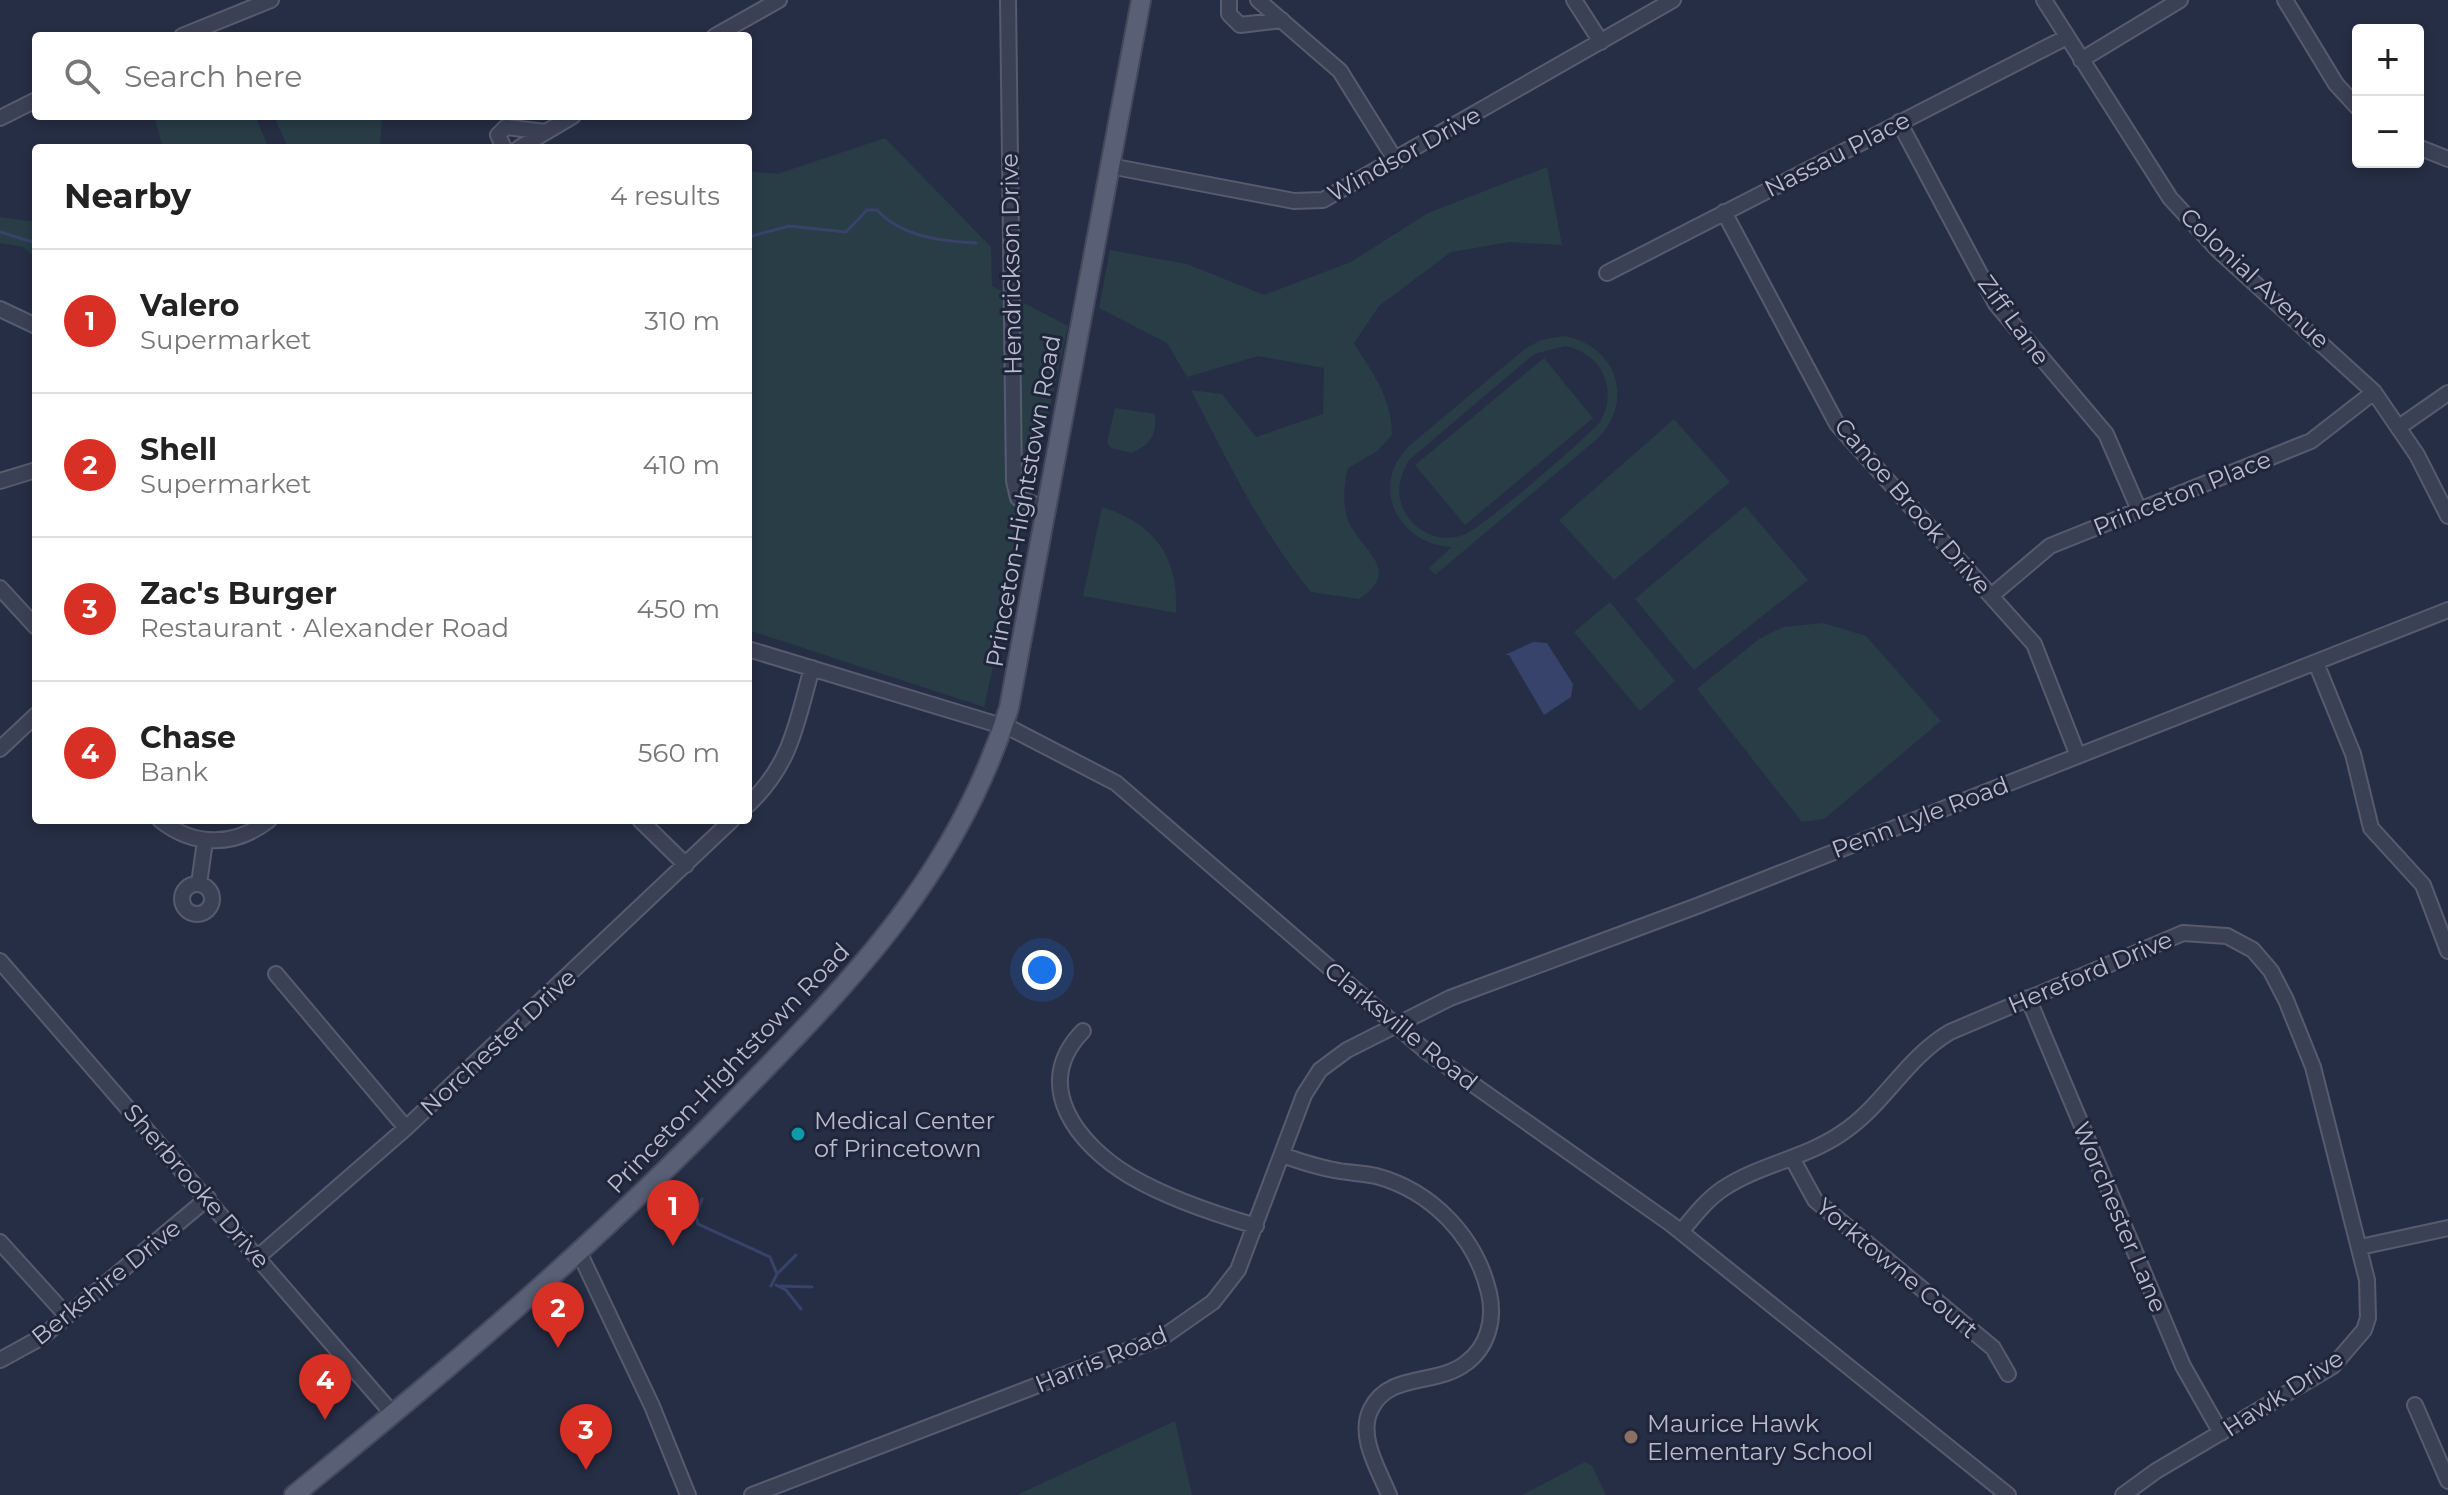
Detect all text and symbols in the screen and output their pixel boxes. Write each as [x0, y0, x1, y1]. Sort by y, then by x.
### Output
map controls [2352, 24, 2424, 168]
button: + [2352, 24, 2424, 96]
search box [32, 32, 752, 120]
icon: search [60, 54, 104, 98]
text: Search here [124, 58, 302, 95]
button: − [2352, 96, 2424, 168]
street label: Windsor Drive [1322, 100, 1486, 208]
street label: Nassau Place [1759, 105, 1915, 203]
street label: Hendrickson Drive [995, 153, 1027, 375]
text: Nearby [64, 175, 191, 217]
text: 4 results [610, 180, 720, 212]
street label: Colonial Avenue [2174, 202, 2336, 354]
street label: Ziff Lane [1972, 270, 2056, 370]
text: Valero [140, 287, 240, 324]
text: 1 [85, 305, 95, 337]
text: 310 m [644, 305, 720, 337]
text: Supermarket [140, 324, 311, 356]
street label: Princeton-Hightstown Road [979, 333, 1067, 669]
street label: Canoe Brook Drive [1829, 412, 1997, 600]
text: Shell [140, 431, 217, 468]
street label: Princeton Place [2089, 444, 2275, 542]
text: 2 [82, 449, 98, 481]
text: 410 m [642, 449, 720, 481]
text: Supermarket [140, 468, 311, 500]
text: Zac's Burger [140, 575, 337, 612]
text: 3 [82, 593, 98, 625]
text: 450 m [637, 593, 720, 625]
text: Restaurant · Alexander Road [140, 612, 509, 644]
text: Chase [140, 719, 236, 756]
text: 4 [81, 737, 99, 769]
text: 560 m [638, 737, 720, 769]
text: Bank [140, 756, 208, 788]
street label: Penn Lyle Road [1827, 770, 2013, 864]
street label: Hereford Drive [2004, 924, 2176, 1020]
street label: Princeton-Hightstown Road [601, 937, 855, 1199]
your location [1022, 950, 1062, 990]
street label: Clarksville Road [1319, 955, 1483, 1097]
street label: Norchester Drive [414, 962, 582, 1122]
street label: Sherbrooke Drive [118, 1098, 276, 1274]
place label: Medical Center of Princetown [814, 1106, 995, 1163]
street label: Worchester Lane [2067, 1117, 2173, 1317]
marker: Medical Center of Princetown [789, 1125, 807, 1143]
pin: 1 [647, 1180, 699, 1246]
street label: Yorktowne Court [1810, 1192, 1984, 1344]
street label: Berkshire Drive [26, 1213, 186, 1351]
pin: 2 [532, 1282, 584, 1348]
street label: Harris Road [1031, 1319, 1171, 1399]
street label: Hawk Drive [2217, 1343, 2349, 1443]
pin: 4 [299, 1354, 351, 1420]
pin: 3 [560, 1404, 612, 1470]
place label: Maurice Hawk Elementary School [1647, 1409, 1873, 1466]
marker: Maurice Hawk Elementary School [1622, 1428, 1640, 1446]

